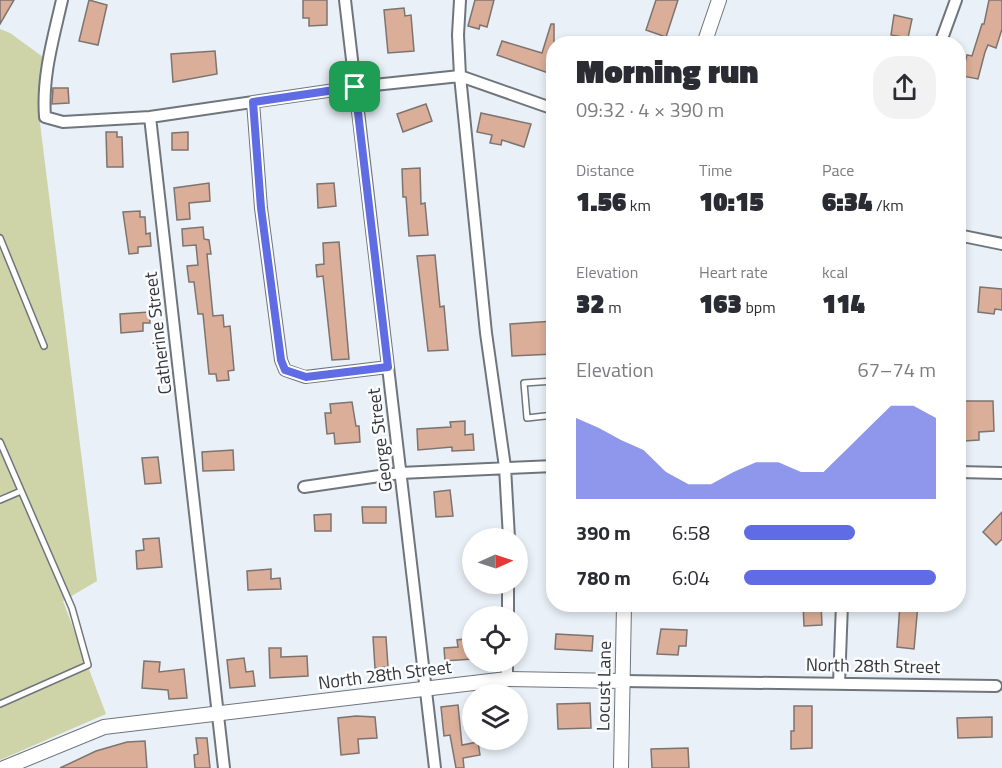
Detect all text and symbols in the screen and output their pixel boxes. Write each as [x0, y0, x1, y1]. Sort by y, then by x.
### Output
text: Morning run [576, 46, 758, 96]
button: share [873, 56, 936, 119]
pin [329, 61, 380, 112]
icon: arrive [338, 70, 371, 103]
text: 09:32 · 4 × 390 m [576, 94, 724, 125]
text: Distance [576, 158, 634, 182]
text: Time [699, 158, 732, 182]
text: Pace [822, 158, 854, 182]
text: 1.56 [576, 182, 626, 221]
text: 10:15 [699, 182, 764, 221]
text: 6:34 [822, 182, 872, 221]
text: km [626, 193, 651, 217]
text: /km [872, 193, 904, 217]
text: Elevation [576, 260, 638, 284]
text: Heart rate [699, 260, 768, 284]
text: kcal [822, 260, 848, 284]
street label: Catherine Street [137, 270, 178, 396]
text: 32 [576, 284, 605, 323]
text: 163 [699, 284, 742, 323]
text: 114 [822, 284, 865, 323]
text: m [605, 295, 622, 319]
text: bpm [742, 295, 776, 319]
text: Elevation [576, 354, 654, 385]
text: 67–74 m [857, 354, 936, 385]
street label: George Street [360, 386, 399, 494]
text: 390 m [576, 517, 631, 548]
text: 6:58 [672, 517, 710, 548]
north arrow [462, 528, 528, 594]
map controls [462, 528, 528, 750]
text: 780 m [576, 562, 631, 593]
text: 6:04 [672, 562, 710, 593]
button: locate [462, 606, 528, 672]
street label: Locust Lane [589, 641, 618, 731]
street label: North 28th Street [806, 651, 941, 680]
street label: North 28th Street [317, 653, 454, 696]
button: layers [462, 684, 528, 750]

